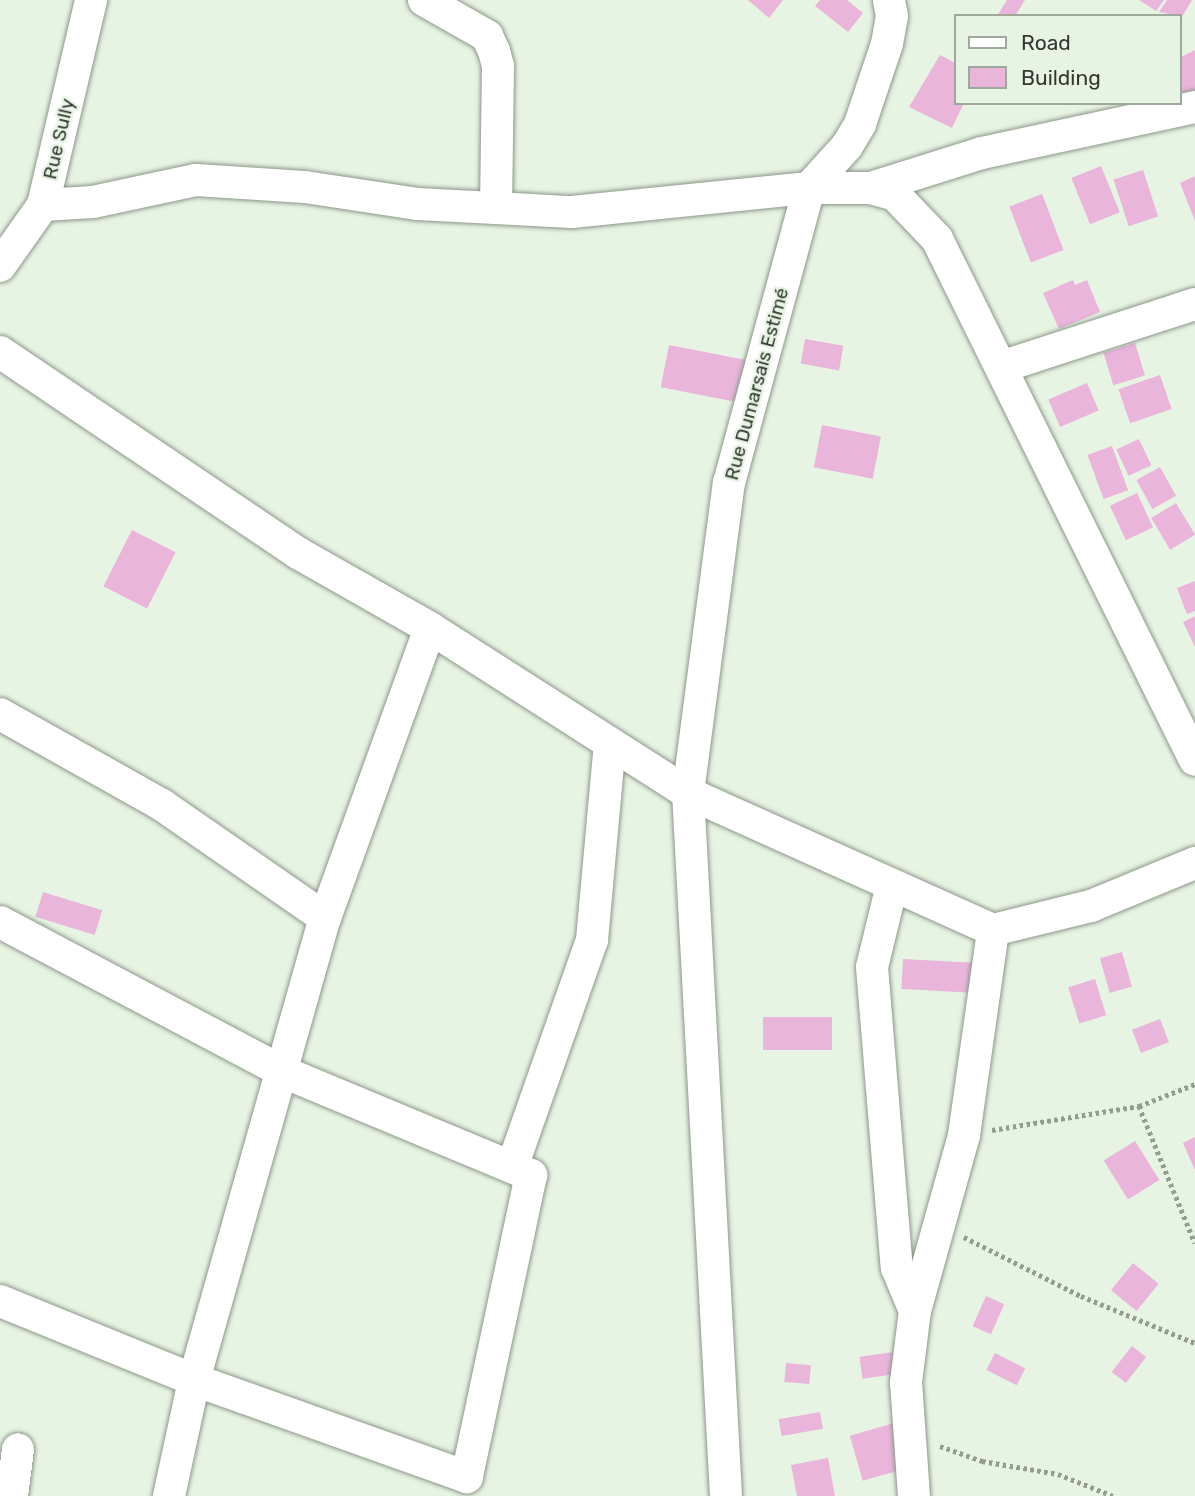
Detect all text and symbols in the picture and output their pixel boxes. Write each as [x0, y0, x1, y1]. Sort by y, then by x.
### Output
legend [954, 14, 1181, 105]
text: Road [1021, 30, 1071, 55]
text: Building [1021, 65, 1101, 90]
street label: Rue Sully [39, 96, 79, 182]
street label: Rue Dumarsais Estimé [720, 285, 794, 483]

